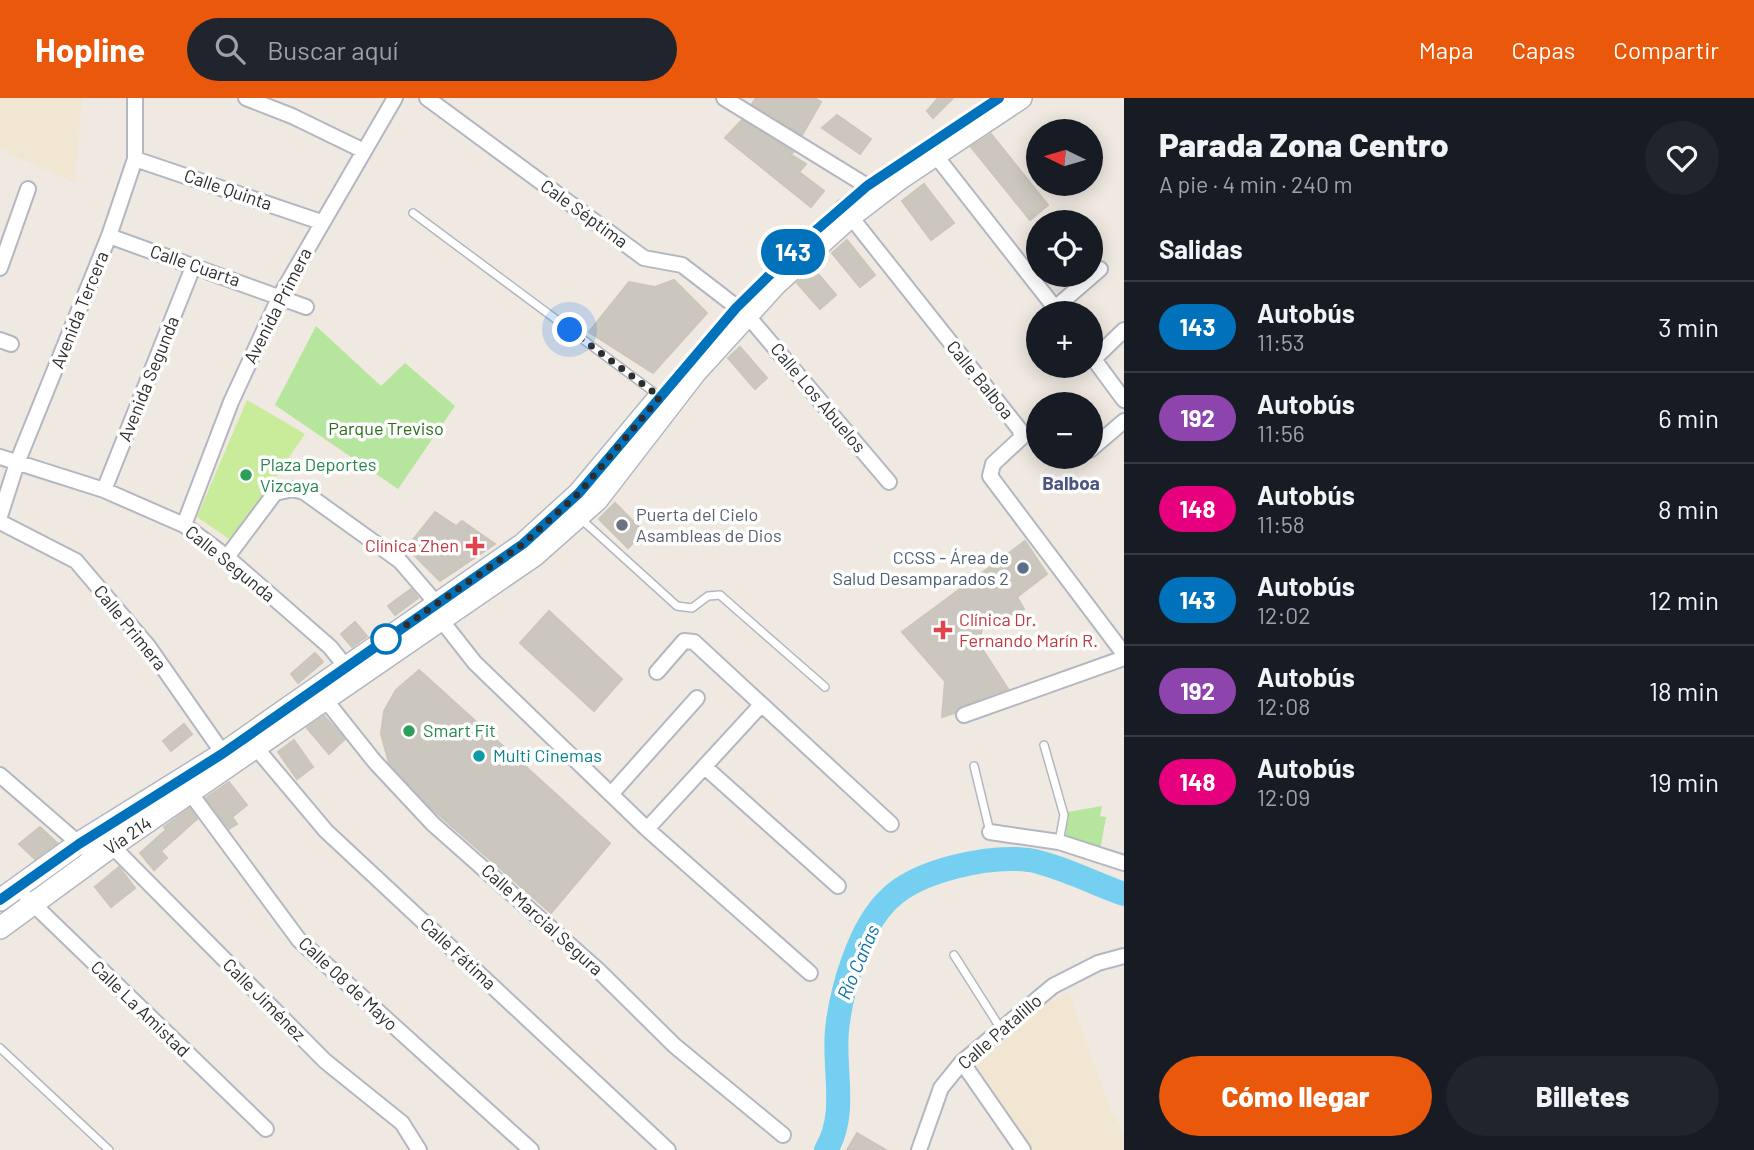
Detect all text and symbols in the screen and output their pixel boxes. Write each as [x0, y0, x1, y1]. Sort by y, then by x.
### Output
search box [187, 18, 677, 81]
text: Hopline [35, 29, 145, 69]
icon: search [211, 30, 249, 68]
text: Buscar aquí [267, 34, 398, 65]
text: Mapa [1419, 35, 1474, 64]
text: Capas [1512, 35, 1575, 64]
text: Compartir [1613, 35, 1719, 64]
north arrow [1026, 119, 1102, 196]
map controls [1026, 119, 1103, 469]
button: heart [1645, 121, 1719, 195]
text: Parada Zona Centro [1159, 124, 1449, 164]
street label: Calle Quinta [181, 164, 275, 214]
text: A pie · 4 min · 240 m [1159, 170, 1353, 198]
street label: Cale Séptima [537, 174, 633, 252]
button: locate [1026, 210, 1103, 287]
line badge: 143 [753, 229, 833, 275]
text: Salidas [1159, 233, 1243, 264]
text: 143 [775, 237, 811, 266]
street label: Calle Cuarta [147, 239, 243, 291]
street label: Avenida Primera [238, 244, 316, 367]
street label: Avenida Tercera [45, 248, 113, 372]
text: Autobús [1257, 297, 1355, 328]
button: + [1026, 301, 1103, 378]
text: 3 min [1658, 311, 1719, 342]
your location [552, 312, 587, 347]
text: 143 [1180, 312, 1215, 341]
street label: Avenida Segunda [113, 313, 183, 444]
text: 11:53 [1257, 328, 1305, 356]
street label: Calle Balboa [942, 336, 1019, 423]
street label: Calle Los Abuelos [767, 338, 871, 457]
text: Autobús [1257, 388, 1355, 419]
button: − [1026, 392, 1103, 469]
text: 6 min [1658, 402, 1719, 433]
text: 192 [1180, 403, 1215, 432]
park label: Parque Treviso [328, 417, 444, 439]
text: 11:56 [1257, 419, 1305, 447]
place label: Plaza Deportes Vizcaya [260, 453, 376, 496]
marker: Plaza Deportes Vizcaya [238, 467, 254, 483]
district label: Balboa [1042, 471, 1100, 494]
text: Autobús [1257, 479, 1355, 510]
text: 8 min [1658, 493, 1719, 524]
text: 148 [1180, 494, 1216, 523]
place label: Puerta del Cielo Asambleas de Dios [636, 503, 782, 546]
text: 11:58 [1257, 510, 1305, 538]
marker: Puerta del Cielo Asambleas de Dios [614, 517, 630, 533]
street label: Calle Segunda [181, 520, 280, 606]
place label: Clínica Zhen [365, 534, 459, 556]
marker: Clínica Zhen [465, 536, 485, 556]
place label: CCSS - Área de Salud Desamparados 2 [832, 546, 1009, 589]
marker: CCSS - Área de Salud Desamparados 2 [1015, 560, 1031, 576]
text: Autobús [1257, 570, 1355, 601]
street label: Calle Primera [90, 580, 172, 674]
text: 12 min [1649, 584, 1719, 615]
text: 143 [1180, 585, 1215, 614]
text: 12:02 [1257, 601, 1311, 629]
place label: Clínica Dr. Fernando Marín R. [959, 608, 1098, 651]
marker: Clínica Dr. Fernando Marín R. [933, 620, 953, 640]
unlabelled marker [371, 624, 401, 654]
text: Autobús [1257, 661, 1355, 692]
text: 18 min [1649, 675, 1719, 706]
text: 192 [1180, 676, 1215, 705]
text: 12:08 [1257, 692, 1310, 720]
place label: Smart Fit [423, 719, 496, 741]
marker: Smart Fit [401, 723, 417, 739]
place label: Multi Cinemas [493, 744, 602, 766]
marker: Multi Cinemas [471, 748, 487, 764]
text: Autobús [1257, 752, 1355, 783]
text: 19 min [1649, 766, 1719, 797]
text: 148 [1180, 767, 1216, 796]
text: 12:09 [1257, 783, 1310, 811]
street label: Vía 214 [99, 811, 155, 859]
street label: Calle Marcial Segura [477, 859, 608, 980]
street label: Calle Fátima [416, 913, 501, 994]
water label: Río Cañas [832, 921, 884, 1003]
street label: Calle 08 de Mayo [295, 932, 403, 1035]
street label: Calle Jiménez [219, 953, 311, 1045]
street label: Calle La Amistad [87, 956, 195, 1061]
street label: Calle Patalillo [953, 989, 1046, 1074]
button: Cómo llegar [1159, 1056, 1432, 1136]
button: Billetes [1446, 1056, 1719, 1136]

